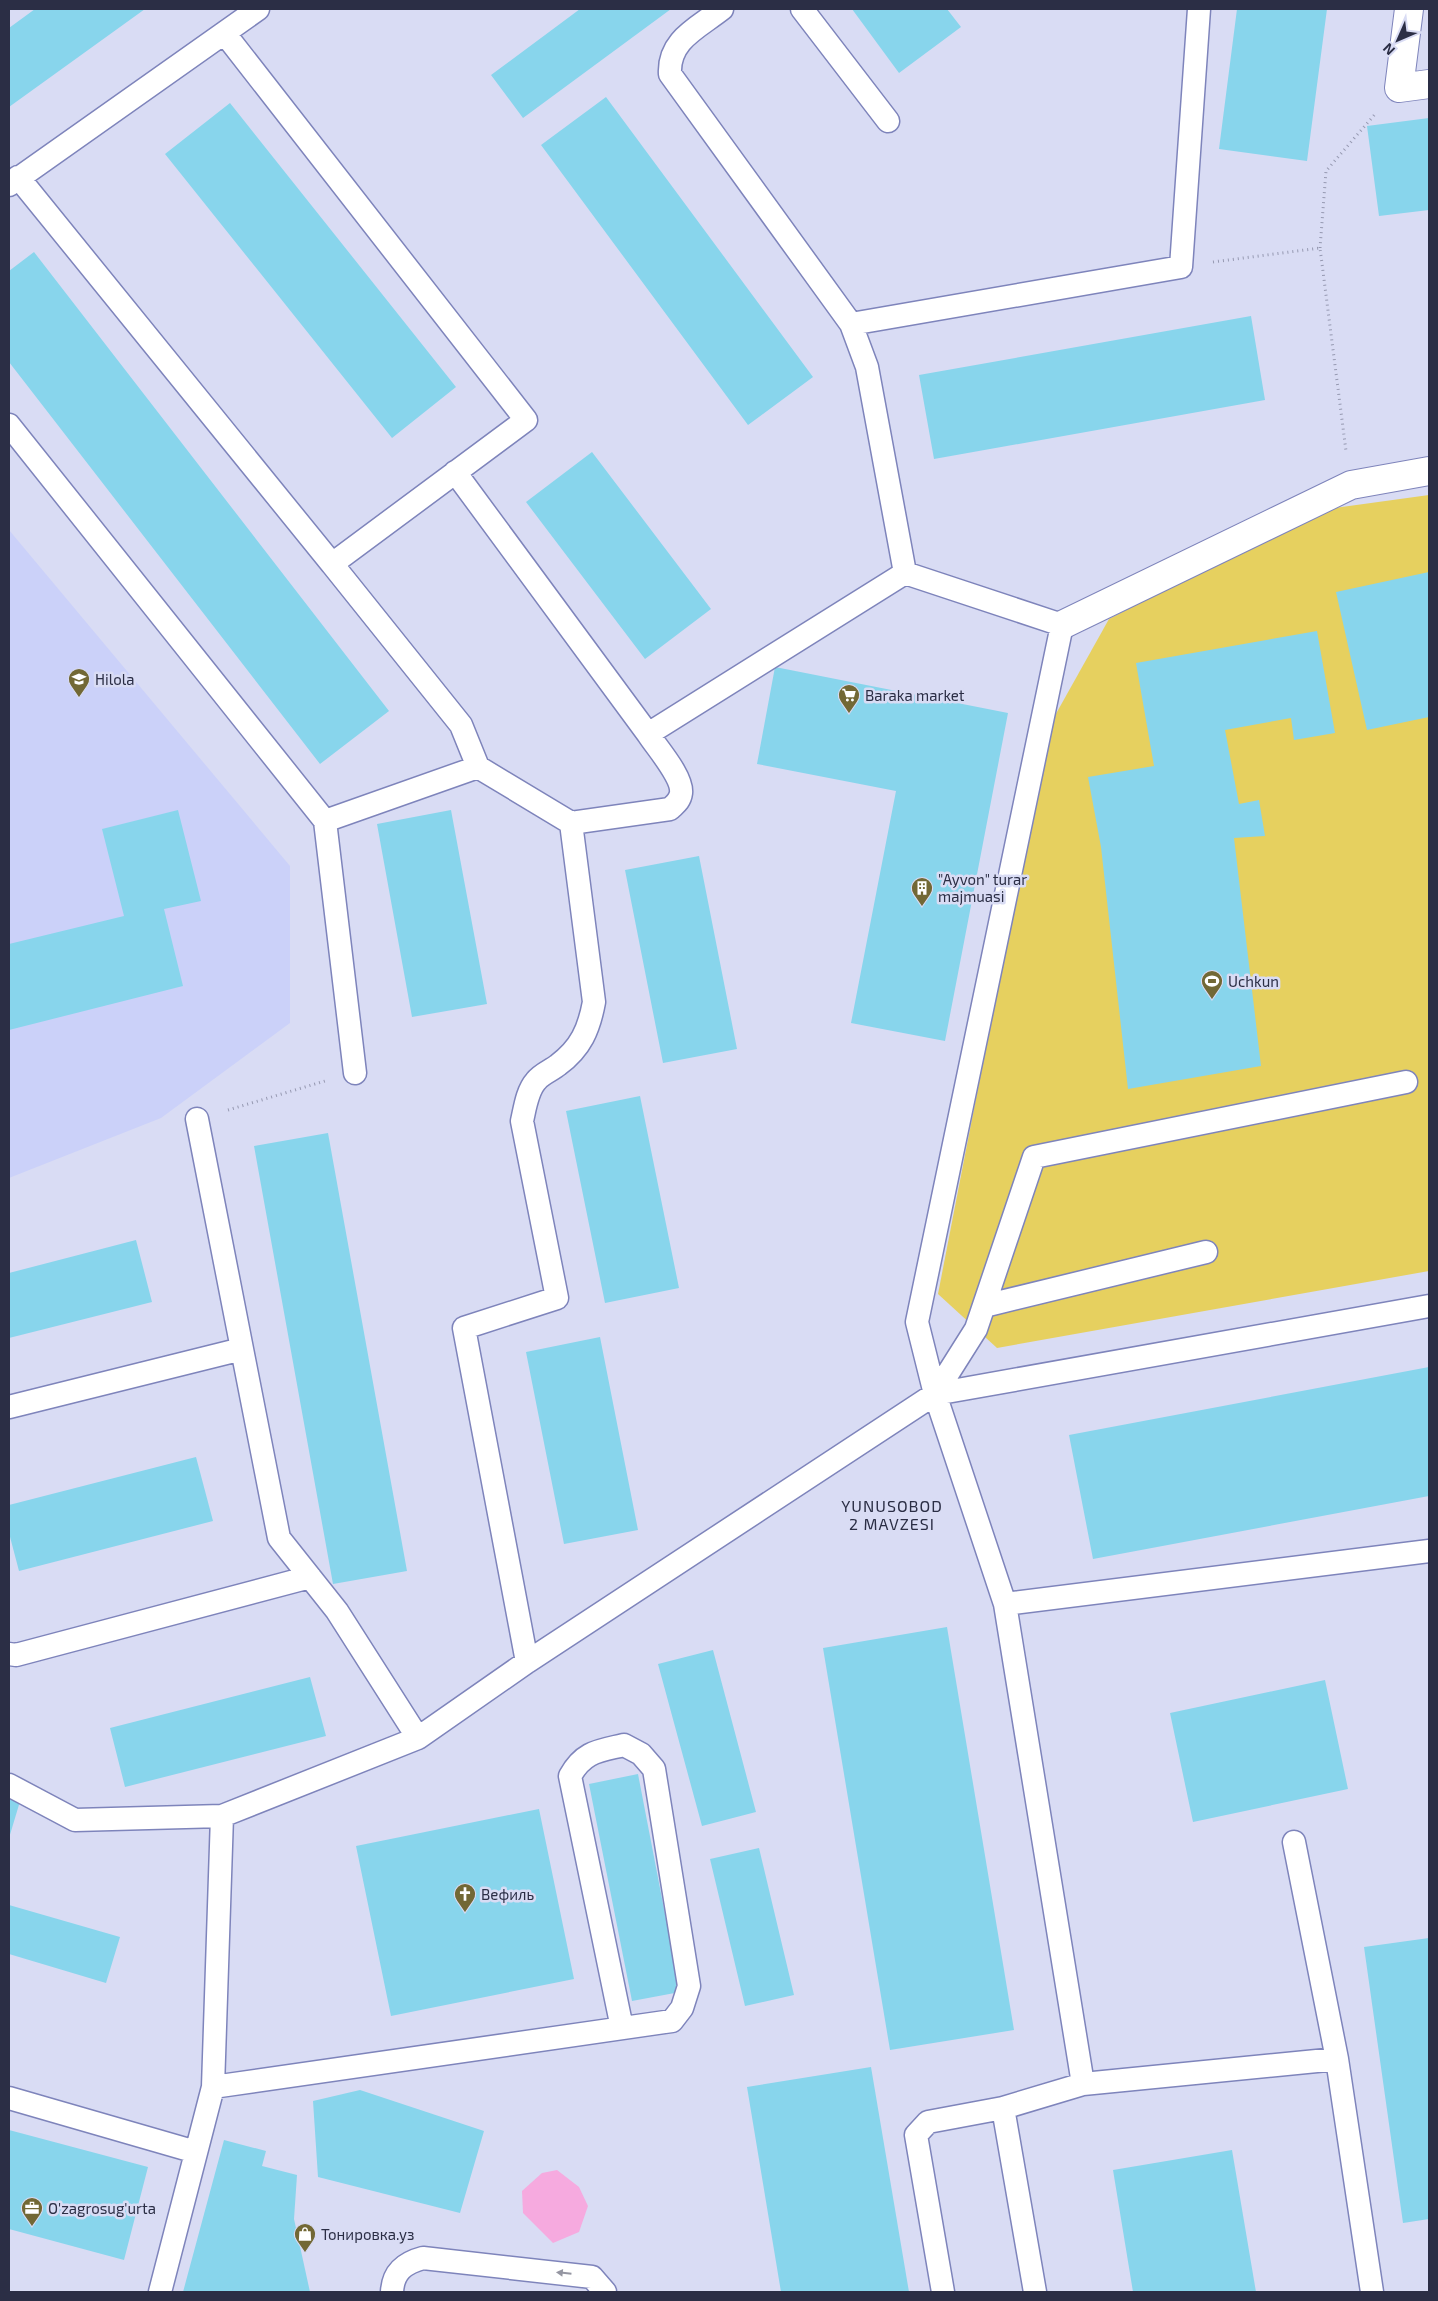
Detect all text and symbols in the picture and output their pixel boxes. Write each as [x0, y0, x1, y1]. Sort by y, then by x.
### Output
north arrow [1373, 15, 1423, 65]
text: N [1379, 40, 1398, 59]
school or university icon: Hilola [67, 667, 91, 698]
place label: Hilola [95, 670, 134, 688]
supermarket icon: Baraka market [837, 683, 861, 714]
place label: Baraka market [865, 686, 965, 704]
place label: "Ayvon" turar majmuasi [938, 870, 1027, 906]
building icon: "Ayvon" turar majmuasi [910, 876, 934, 907]
sports icon: Uchkun [1200, 969, 1224, 1000]
place label: Uchkun [1228, 972, 1279, 990]
district label: YUNUSOBOD 2 MAVZESI [841, 1496, 943, 1533]
church icon: Вефиль [453, 1882, 477, 1913]
place label: Вефиль [481, 1885, 534, 1903]
office icon: O'zagrosug'urta [20, 2196, 44, 2227]
place label: O'zagrosug'urta [48, 2199, 156, 2217]
shop icon: Тонировка.уз [293, 2222, 317, 2253]
place label: Тонировка.уз [321, 2225, 414, 2244]
one-way arrow [555, 2269, 571, 2277]

